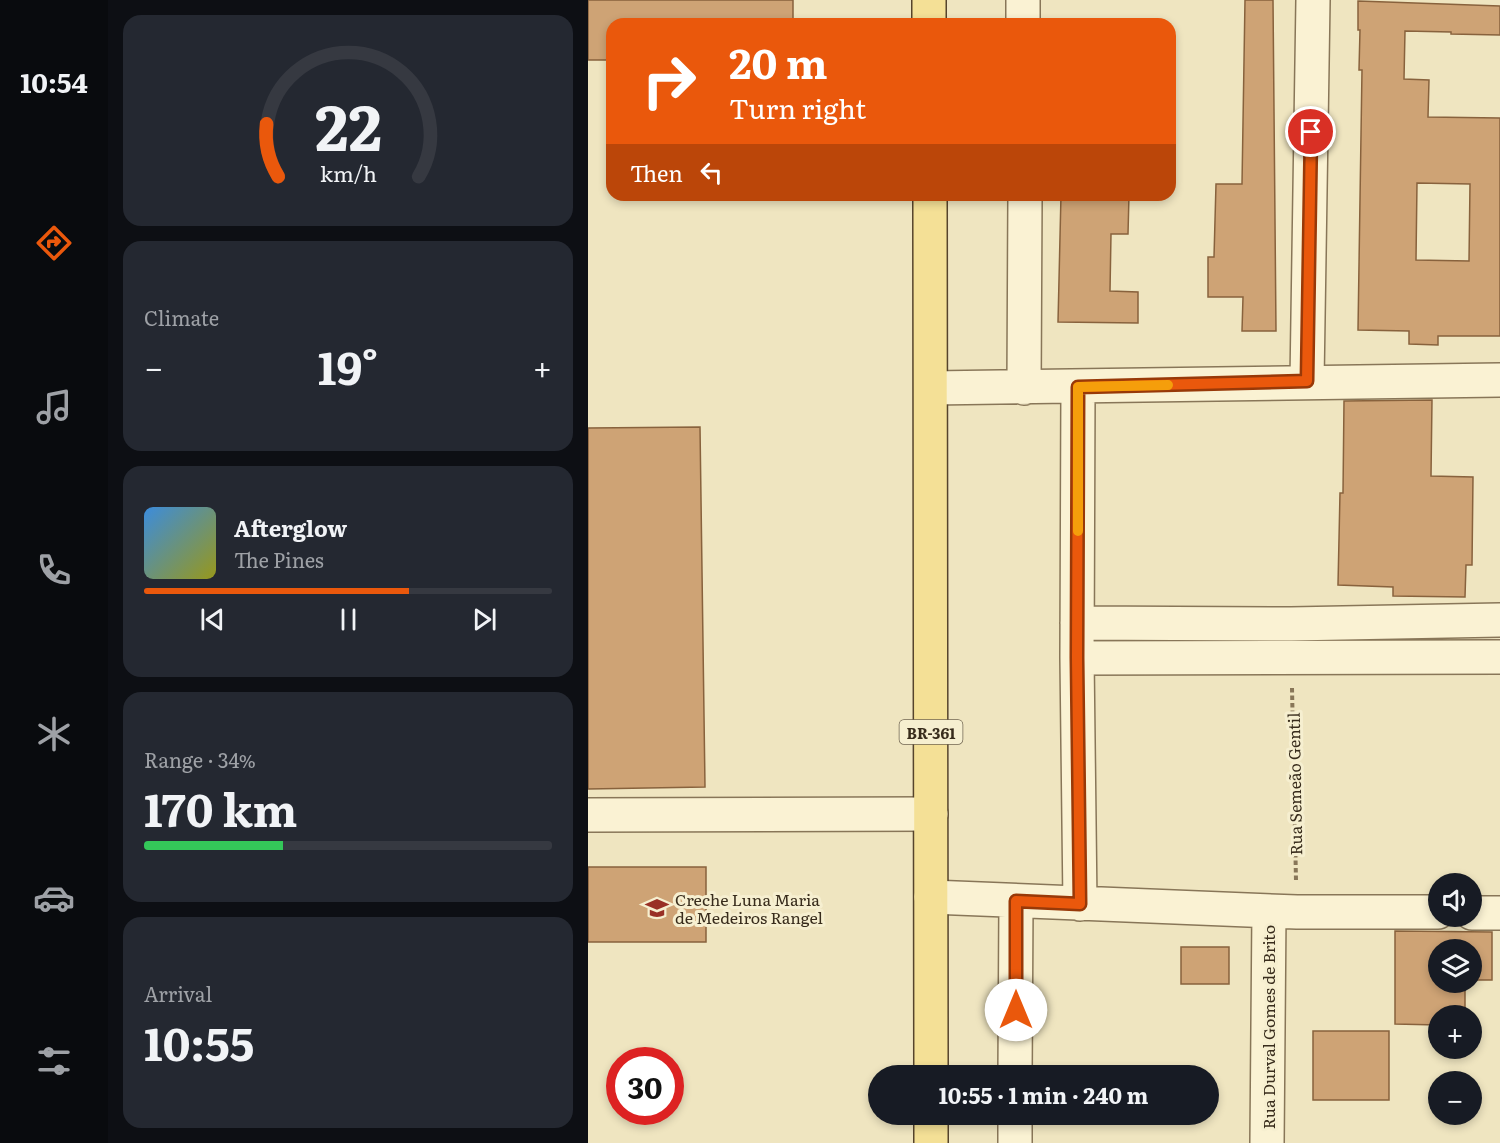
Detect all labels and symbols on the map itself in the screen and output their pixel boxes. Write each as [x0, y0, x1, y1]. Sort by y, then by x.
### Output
pin [1285, 106, 1336, 157]
street label: Rua Semeão Gentil [1281, 712, 1307, 856]
road number: BR-361 [900, 720, 962, 744]
place label: Creche Luna Maria de Medeiros Rangel [675, 887, 823, 929]
school or university icon: Creche Luna Maria de Medeiros Rangel [644, 895, 670, 921]
street label: Rua Durval Gomes de Brito [1256, 925, 1280, 1129]
position arrow [984, 978, 1048, 1042]
speed limit sign: 30 [606, 1047, 684, 1125]

